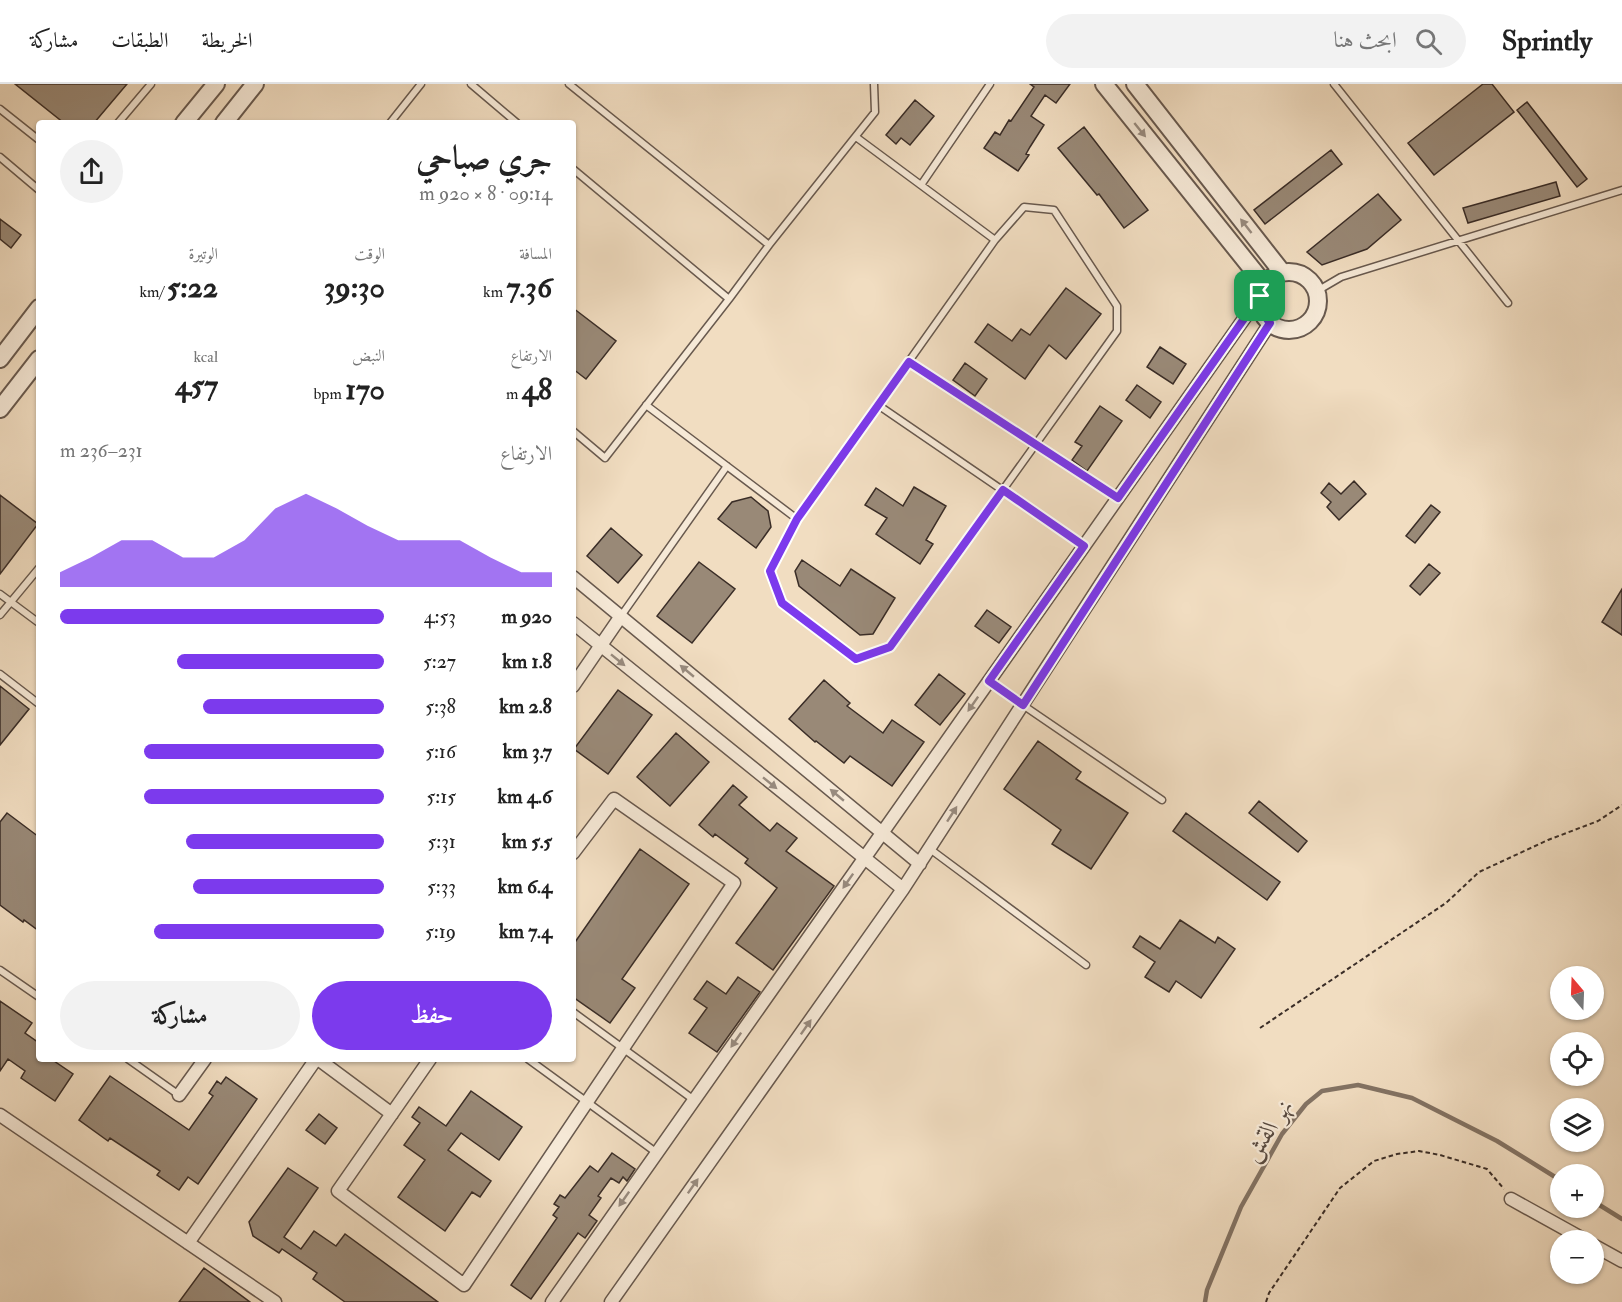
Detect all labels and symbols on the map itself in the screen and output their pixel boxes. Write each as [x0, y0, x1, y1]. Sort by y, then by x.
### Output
one-way arrow [1134, 122, 1146, 137]
one-way arrow [1241, 219, 1253, 234]
pin [1234, 270, 1285, 321]
one-way arrow [611, 654, 626, 666]
one-way arrow [679, 664, 695, 677]
one-way arrow [967, 695, 979, 711]
one-way arrow [762, 776, 778, 789]
one-way arrow [829, 788, 845, 801]
one-way arrow [946, 806, 957, 822]
one-way arrow [842, 872, 854, 888]
north arrow [1550, 966, 1604, 1020]
one-way arrow [800, 1019, 812, 1035]
one-way arrow [731, 1032, 742, 1048]
water label: نهر القش [1235, 1092, 1301, 1168]
one-way arrow [687, 1178, 699, 1194]
one-way arrow [618, 1191, 630, 1207]

